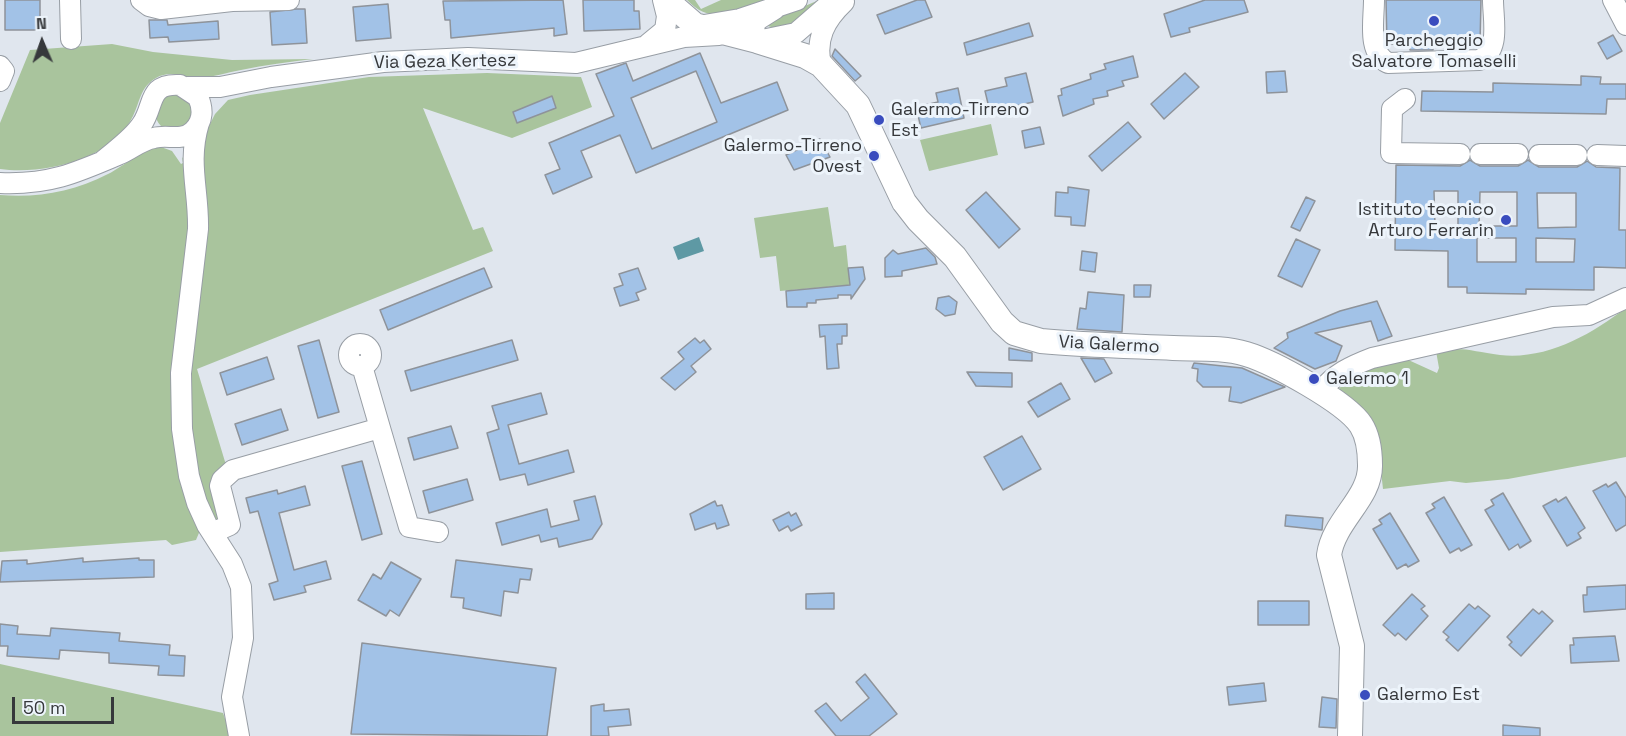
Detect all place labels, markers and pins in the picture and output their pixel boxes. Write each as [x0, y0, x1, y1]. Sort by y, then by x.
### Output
marker: Parcheggio Salvatore Tomaselli [1427, 14, 1441, 28]
place label: Parcheggio Salvatore Tomaselli [1352, 30, 1516, 72]
place label: Galermo-Tirreno Est [891, 99, 1029, 142]
marker: Galermo-Tirreno Est [872, 113, 886, 127]
place label: Galermo-Tirreno Ovest [724, 135, 862, 178]
marker: Galermo-Tirreno Ovest [867, 149, 881, 163]
place label: Istituto tecnico Arturo Ferrarin [1358, 199, 1494, 242]
marker: Istituto tecnico Arturo Ferrarin [1499, 213, 1513, 227]
place label: Galermo 1 [1326, 368, 1409, 390]
marker: Galermo 1 [1307, 372, 1321, 386]
place label: Galermo Est [1377, 684, 1480, 706]
marker: Galermo Est [1358, 688, 1372, 702]

